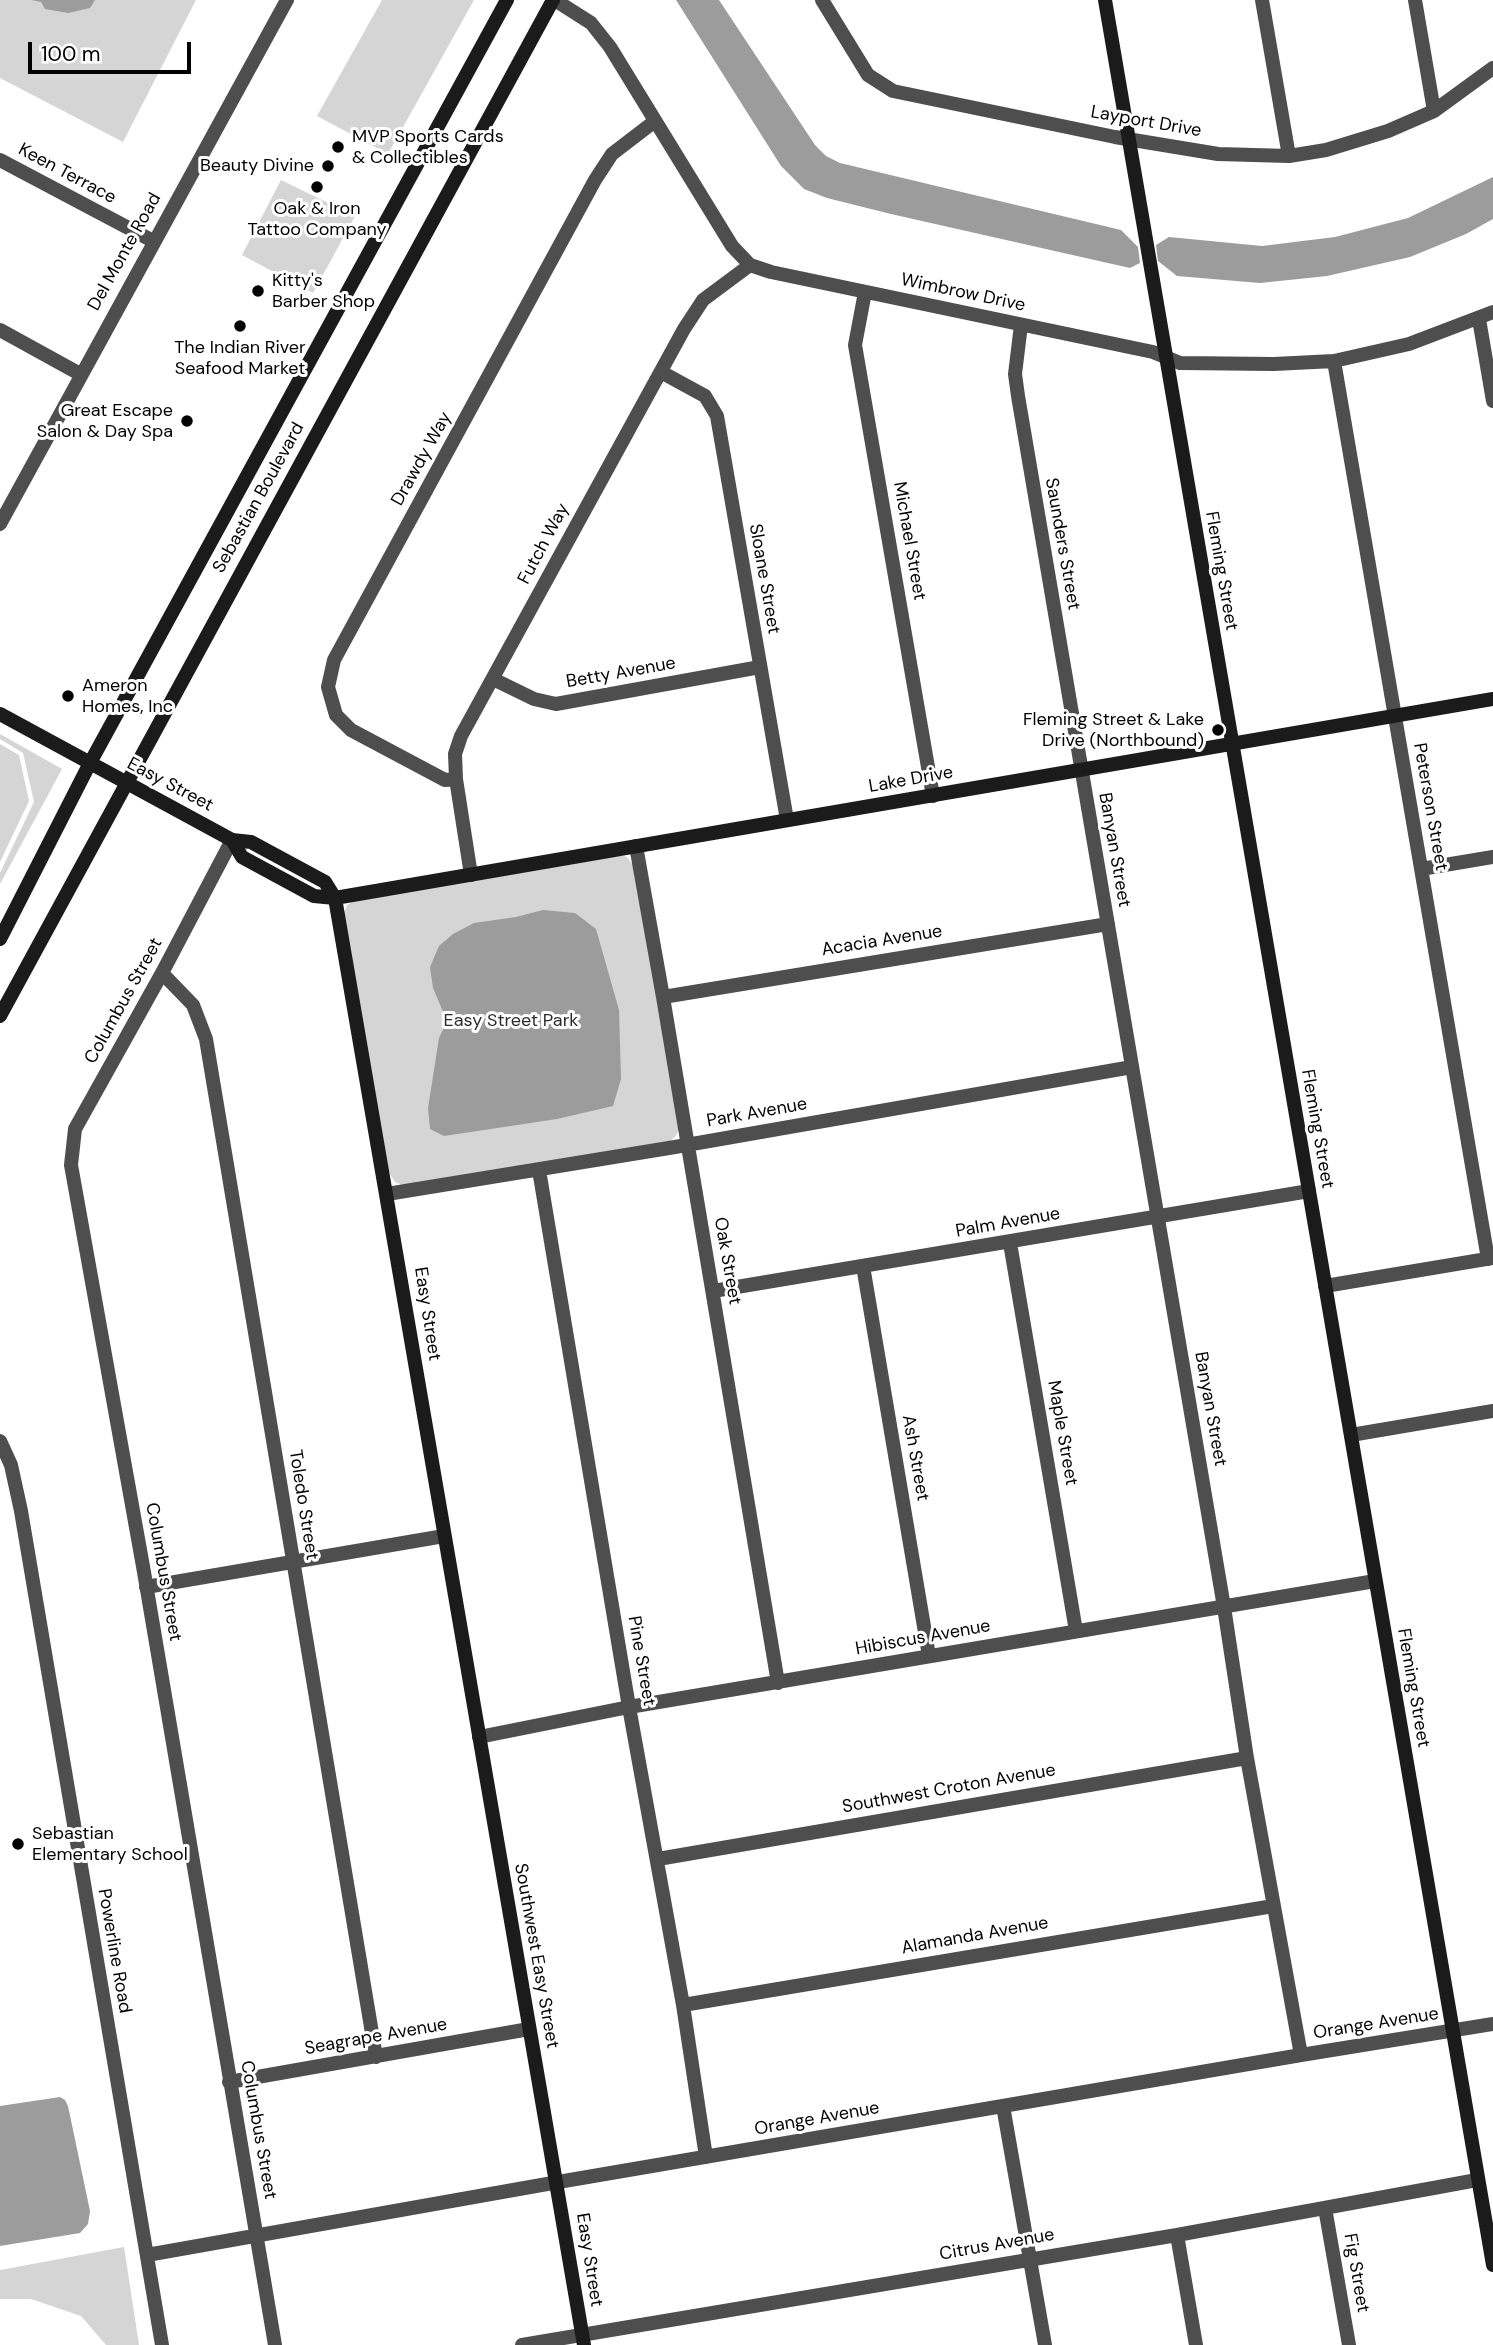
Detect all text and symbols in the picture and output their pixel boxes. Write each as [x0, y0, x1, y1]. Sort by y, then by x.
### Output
scale bar [32, 28, 194, 72]
text: 100 m [41, 40, 101, 68]
street label: Layport Drive [1089, 102, 1203, 142]
place label: MVP Sports Cards & Collectibles [352, 126, 504, 168]
street label: Keen Terrace [14, 139, 120, 209]
marker: MVP Sports Cards & Collectibles [330, 139, 346, 155]
place label: Beauty Divine [200, 155, 314, 177]
marker: Beauty Divine [320, 158, 336, 174]
marker: Oak & Iron Tattoo Company [309, 179, 325, 195]
street label: Del Monte Road [84, 189, 166, 315]
place label: Oak & Iron Tattoo Company [247, 198, 387, 241]
street label: Wimbrow Drive [899, 269, 1027, 317]
place label: Kitty's Barber Shop [272, 270, 375, 312]
marker: Kitty's Barber Shop [250, 283, 266, 299]
marker: The Indian River Seafood Market [232, 318, 248, 334]
place label: The Indian River Seafood Market [174, 337, 306, 380]
place label: Great Escape Salon & Day Spa [37, 400, 173, 442]
street label: Drawdy Way [387, 408, 457, 510]
marker: Great Escape Salon & Day Spa [179, 413, 195, 429]
street label: Sebastian Boulevard [209, 419, 309, 577]
street label: Saunders Street [1040, 476, 1084, 612]
street label: Michael Street [888, 480, 930, 602]
street label: Futch Way [514, 500, 574, 588]
street label: Fleming Street [1200, 510, 1242, 632]
street label: Sloane Street [744, 522, 784, 636]
street label: Betty Avenue [565, 653, 677, 693]
place label: Ameron Homes, Inc [82, 675, 173, 718]
marker: Ameron Homes, Inc [60, 688, 76, 704]
place label: Fleming Street & Lake Drive (Northbound) [1023, 709, 1204, 752]
marker: Fleming Street & Lake Drive (Northbound) [1210, 722, 1226, 738]
street label: Peterson Street [1408, 741, 1452, 873]
street label: Easy Street [123, 753, 217, 817]
street label: Lake Drive [867, 762, 955, 798]
street label: Banyan Street [1093, 791, 1135, 909]
street label: Acacia Avenue [820, 921, 944, 961]
street label: Columbus Street [81, 934, 167, 1068]
park label: Easy Street Park [444, 1010, 578, 1032]
street label: Fleming Street [1296, 1068, 1338, 1190]
street label: Park Avenue [705, 1094, 809, 1132]
street label: Palm Avenue [954, 1203, 1062, 1243]
street label: Oak Street [709, 1215, 745, 1307]
street label: Easy Street [409, 1266, 445, 1362]
street label: Banyan Street [1189, 1350, 1231, 1468]
street label: Maple Street [1042, 1379, 1082, 1487]
street label: Ash Street [897, 1413, 933, 1503]
street label: Toledo Street [284, 1448, 322, 1562]
street label: Columbus Street [140, 1501, 186, 1643]
street label: Pine Street [622, 1614, 660, 1708]
street label: Hibiscus Avenue [854, 1615, 992, 1661]
street label: Fleming Street [1392, 1627, 1434, 1749]
street label: Southwest Croton Avenue [841, 1760, 1057, 1818]
place label: Sebastian Elementary School [32, 1823, 188, 1866]
marker: Sebastian Elementary School [10, 1836, 26, 1852]
street label: Southwest Easy Street [509, 1862, 563, 2050]
street label: Powerline Road [92, 1887, 136, 2015]
street label: Alamanda Avenue [900, 1912, 1050, 1960]
street label: Orange Avenue [1312, 2003, 1440, 2045]
street label: Seagrape Avenue [303, 2014, 449, 2060]
street label: Columbus Street [235, 2059, 281, 2201]
street label: Orange Avenue [753, 2097, 881, 2141]
street label: Easy Street [571, 2212, 607, 2308]
street label: Citrus Avenue [938, 2224, 1056, 2266]
street label: Fig Street [1338, 2232, 1374, 2314]

